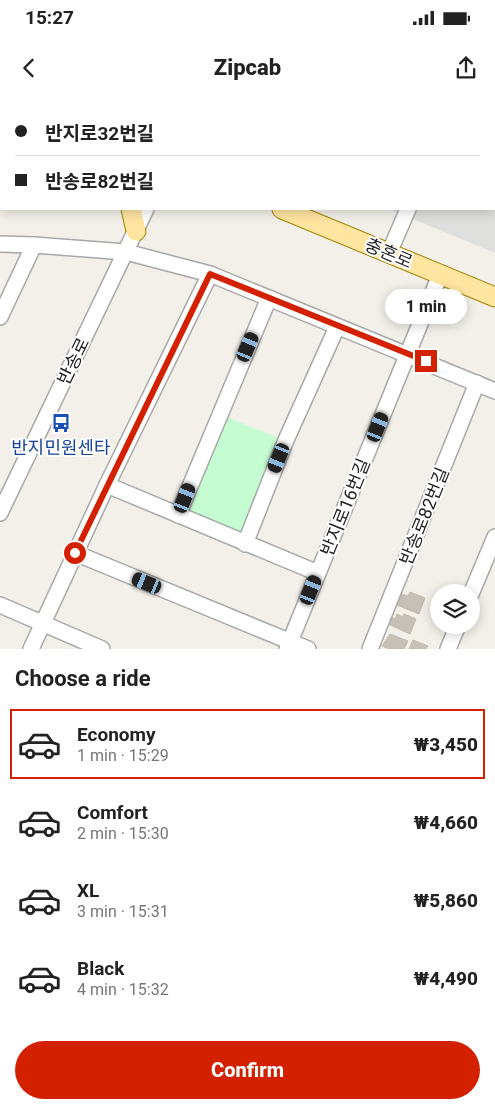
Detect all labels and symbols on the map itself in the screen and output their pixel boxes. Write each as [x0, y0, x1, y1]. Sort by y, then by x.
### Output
street label: 충혼로 [362, 234, 416, 272]
callout: 1 min [385, 288, 467, 324]
car [235, 330, 260, 364]
street label: 반송로 [53, 334, 93, 388]
route end [415, 350, 437, 372]
car [365, 410, 390, 444]
bus stop icon: 반지민원센타 [50, 412, 72, 434]
place label: 반지민원센타 [11, 437, 111, 458]
car [266, 441, 291, 475]
street label: 반지로16번길 [316, 455, 374, 559]
street label: 반송로82번길 [395, 464, 453, 568]
car [172, 481, 197, 515]
route start [64, 542, 86, 564]
car [130, 570, 163, 596]
car [298, 573, 323, 607]

